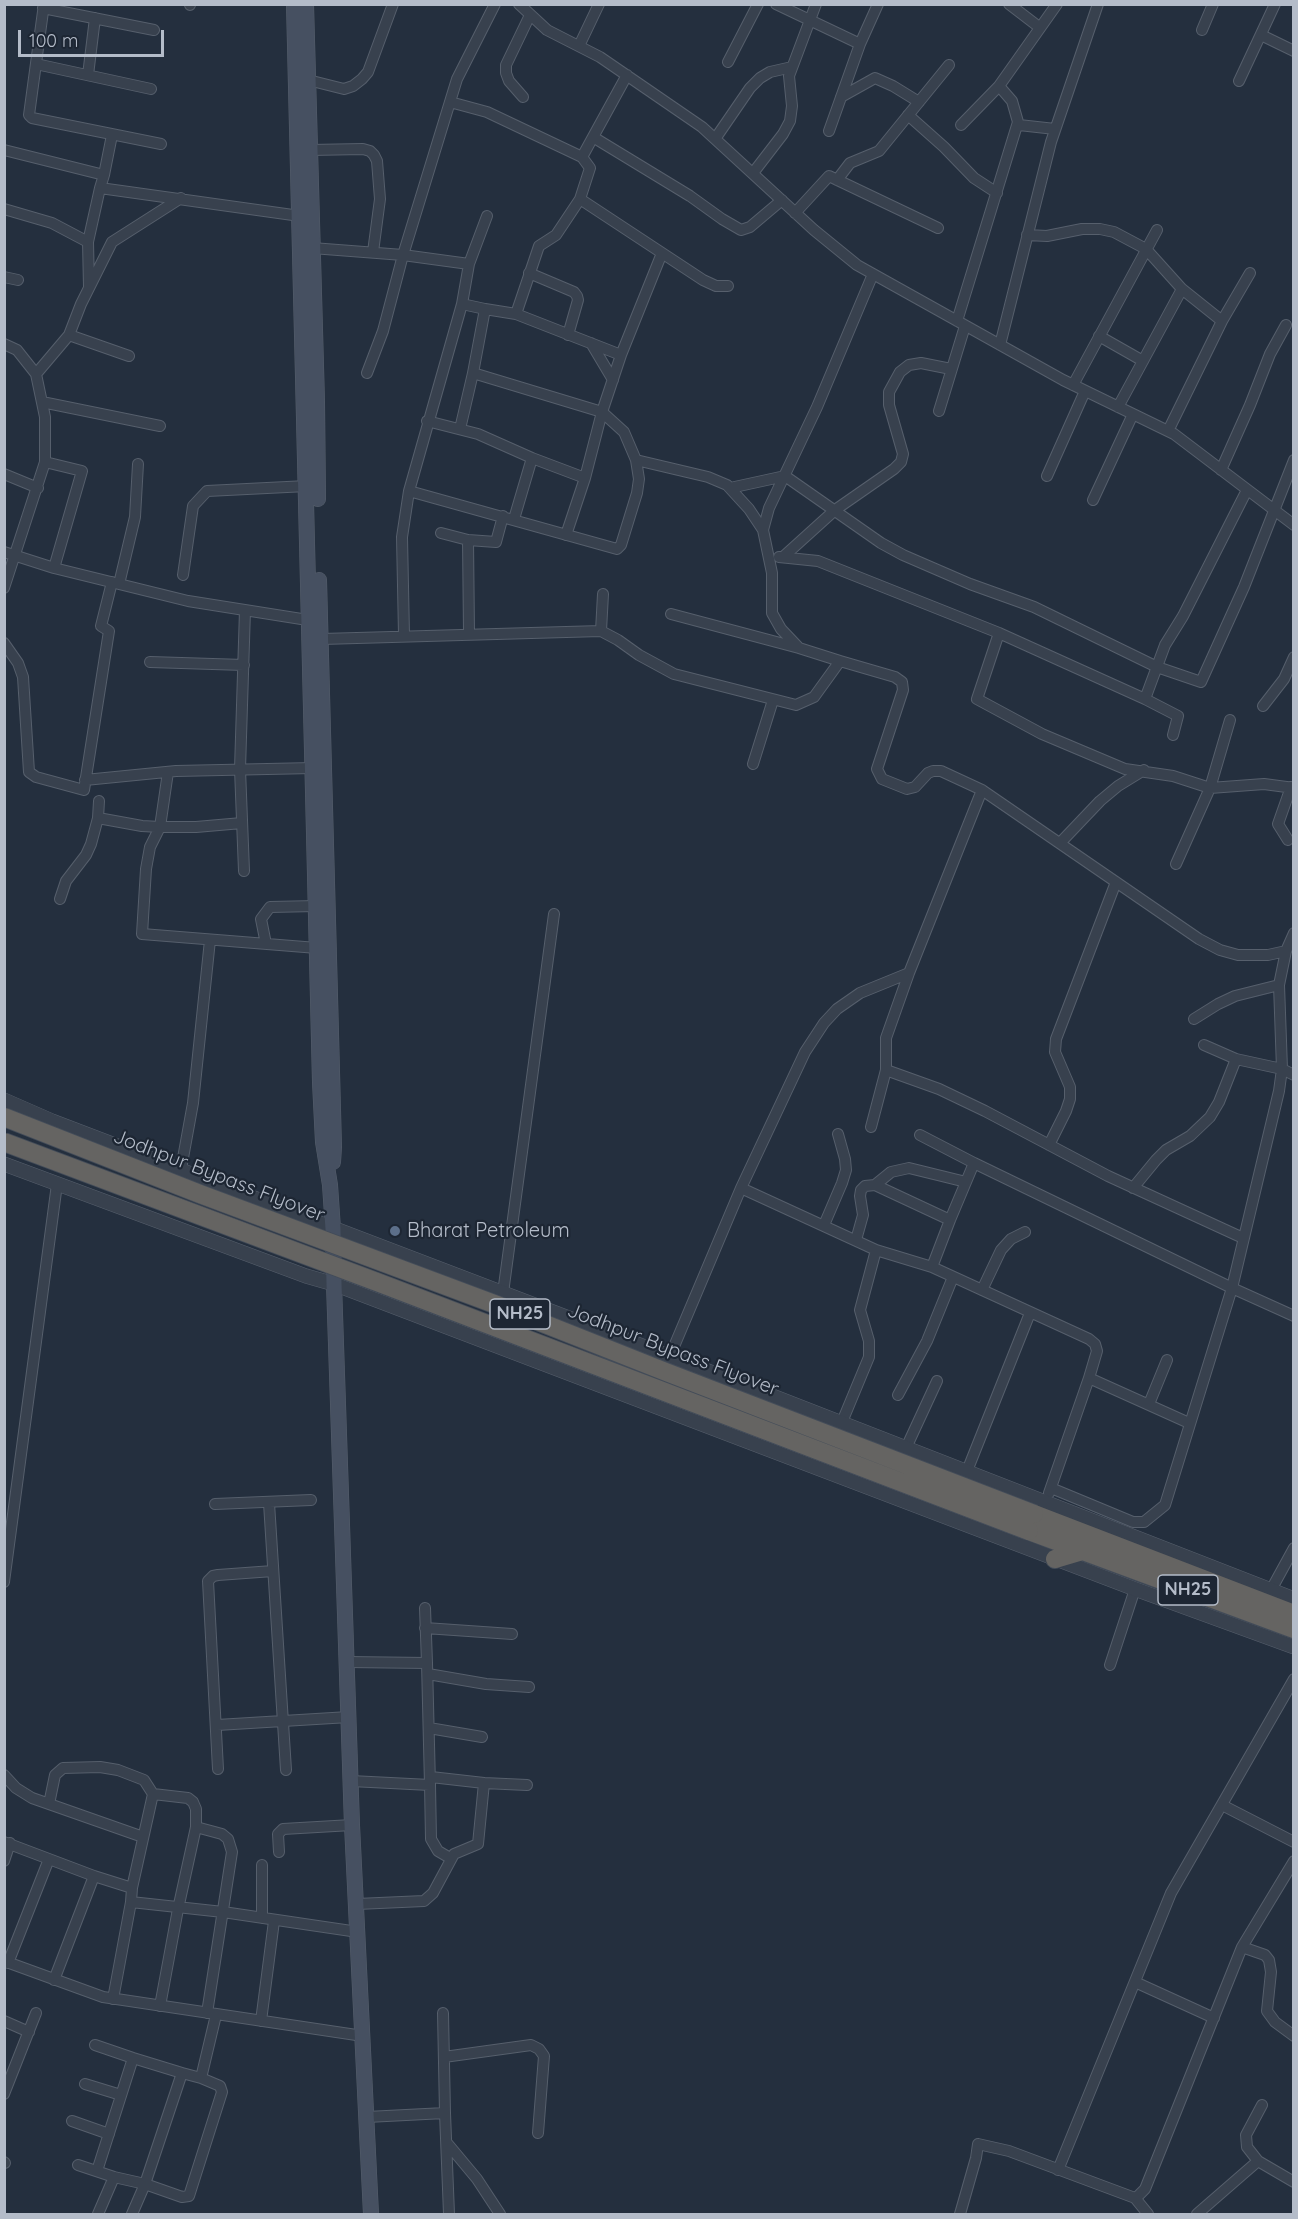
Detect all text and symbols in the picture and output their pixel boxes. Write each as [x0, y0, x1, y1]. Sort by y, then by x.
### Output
scale bar [21, 18, 166, 56]
text: 100 m [29, 29, 78, 52]
street label: Jodhpur Bypass Flyover [110, 1125, 328, 1227]
place label: Bharat Petroleum [407, 1219, 570, 1243]
marker: Bharat Petroleum [388, 1224, 402, 1238]
road number: NH25 [490, 1299, 550, 1329]
street label: Jodhpur Bypass Flyover [564, 1299, 782, 1401]
road number: NH25 [1158, 1575, 1218, 1605]

